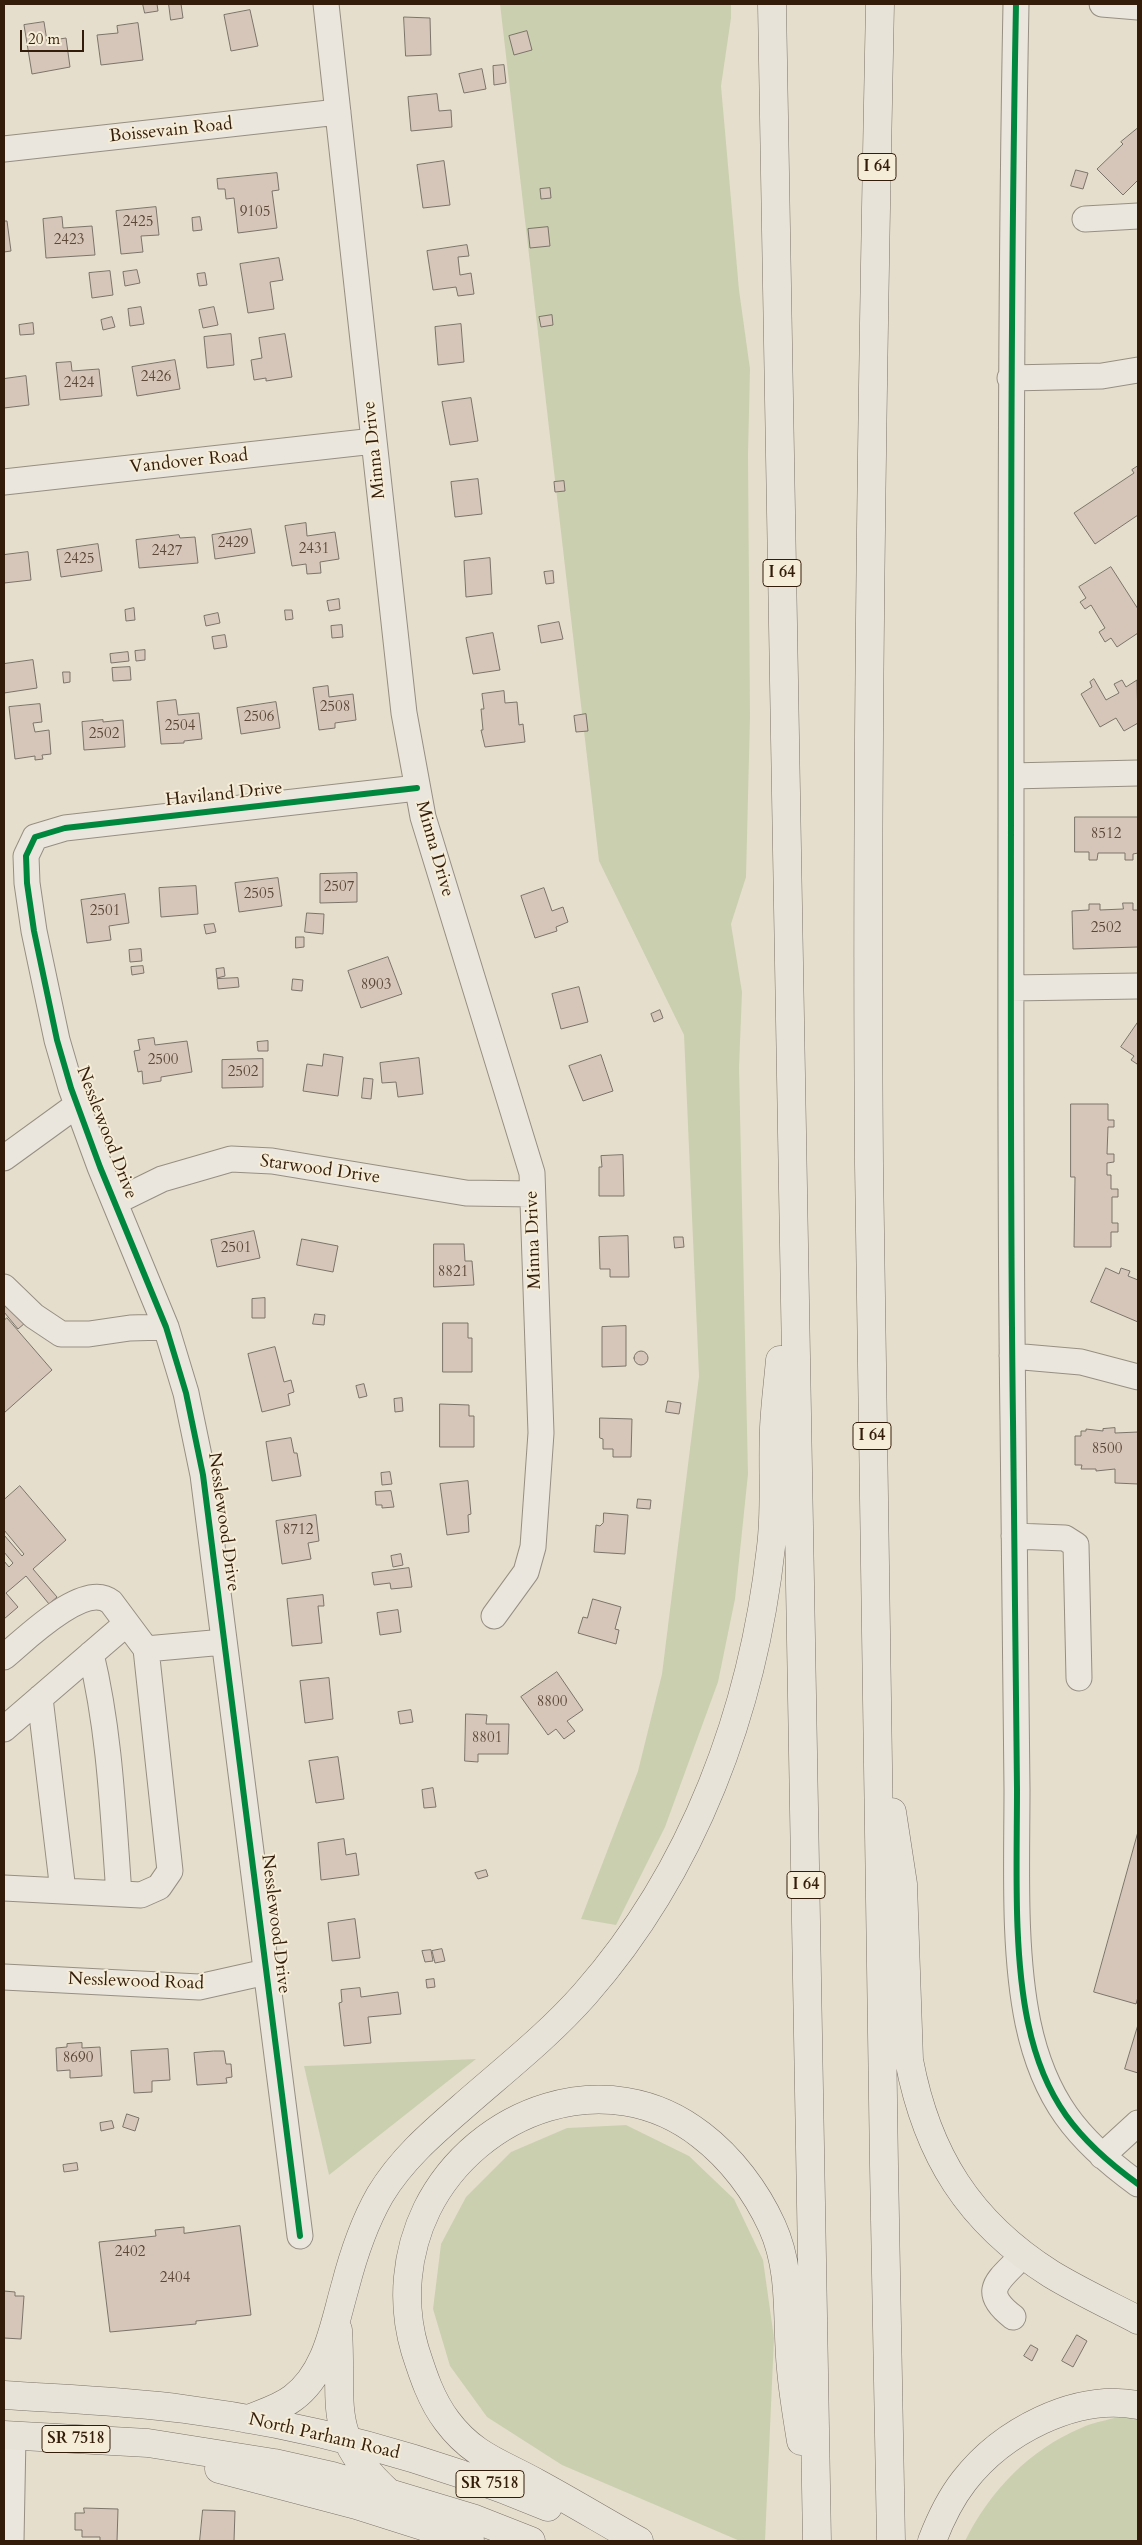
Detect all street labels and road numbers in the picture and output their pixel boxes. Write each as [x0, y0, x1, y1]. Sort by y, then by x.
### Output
street label: Boissevain Road [108, 114, 234, 148]
road number: I 64 [858, 154, 896, 180]
street label: Minna Drive [359, 400, 391, 500]
street label: Vandover Road [129, 445, 249, 479]
road number: I 64 [763, 560, 801, 586]
street label: Haviland Drive [164, 778, 284, 812]
street label: Minna Drive [410, 799, 458, 899]
street label: Nesslewood Drive [71, 1064, 141, 1202]
street label: Starwood Drive [259, 1151, 381, 1189]
street label: Minna Drive [521, 1190, 547, 1290]
road number: I 64 [853, 1422, 891, 1450]
street label: Nesslewood Drive [203, 1451, 243, 1593]
street label: Nesslewood Drive [256, 1853, 294, 1995]
road number: I 64 [787, 1872, 825, 1898]
street label: Nesslewood Road [68, 1969, 204, 1995]
street label: North Parham Road [246, 2409, 402, 2465]
road number: SR 7518 [42, 2426, 110, 2452]
road number: SR 7518 [456, 2470, 524, 2498]

